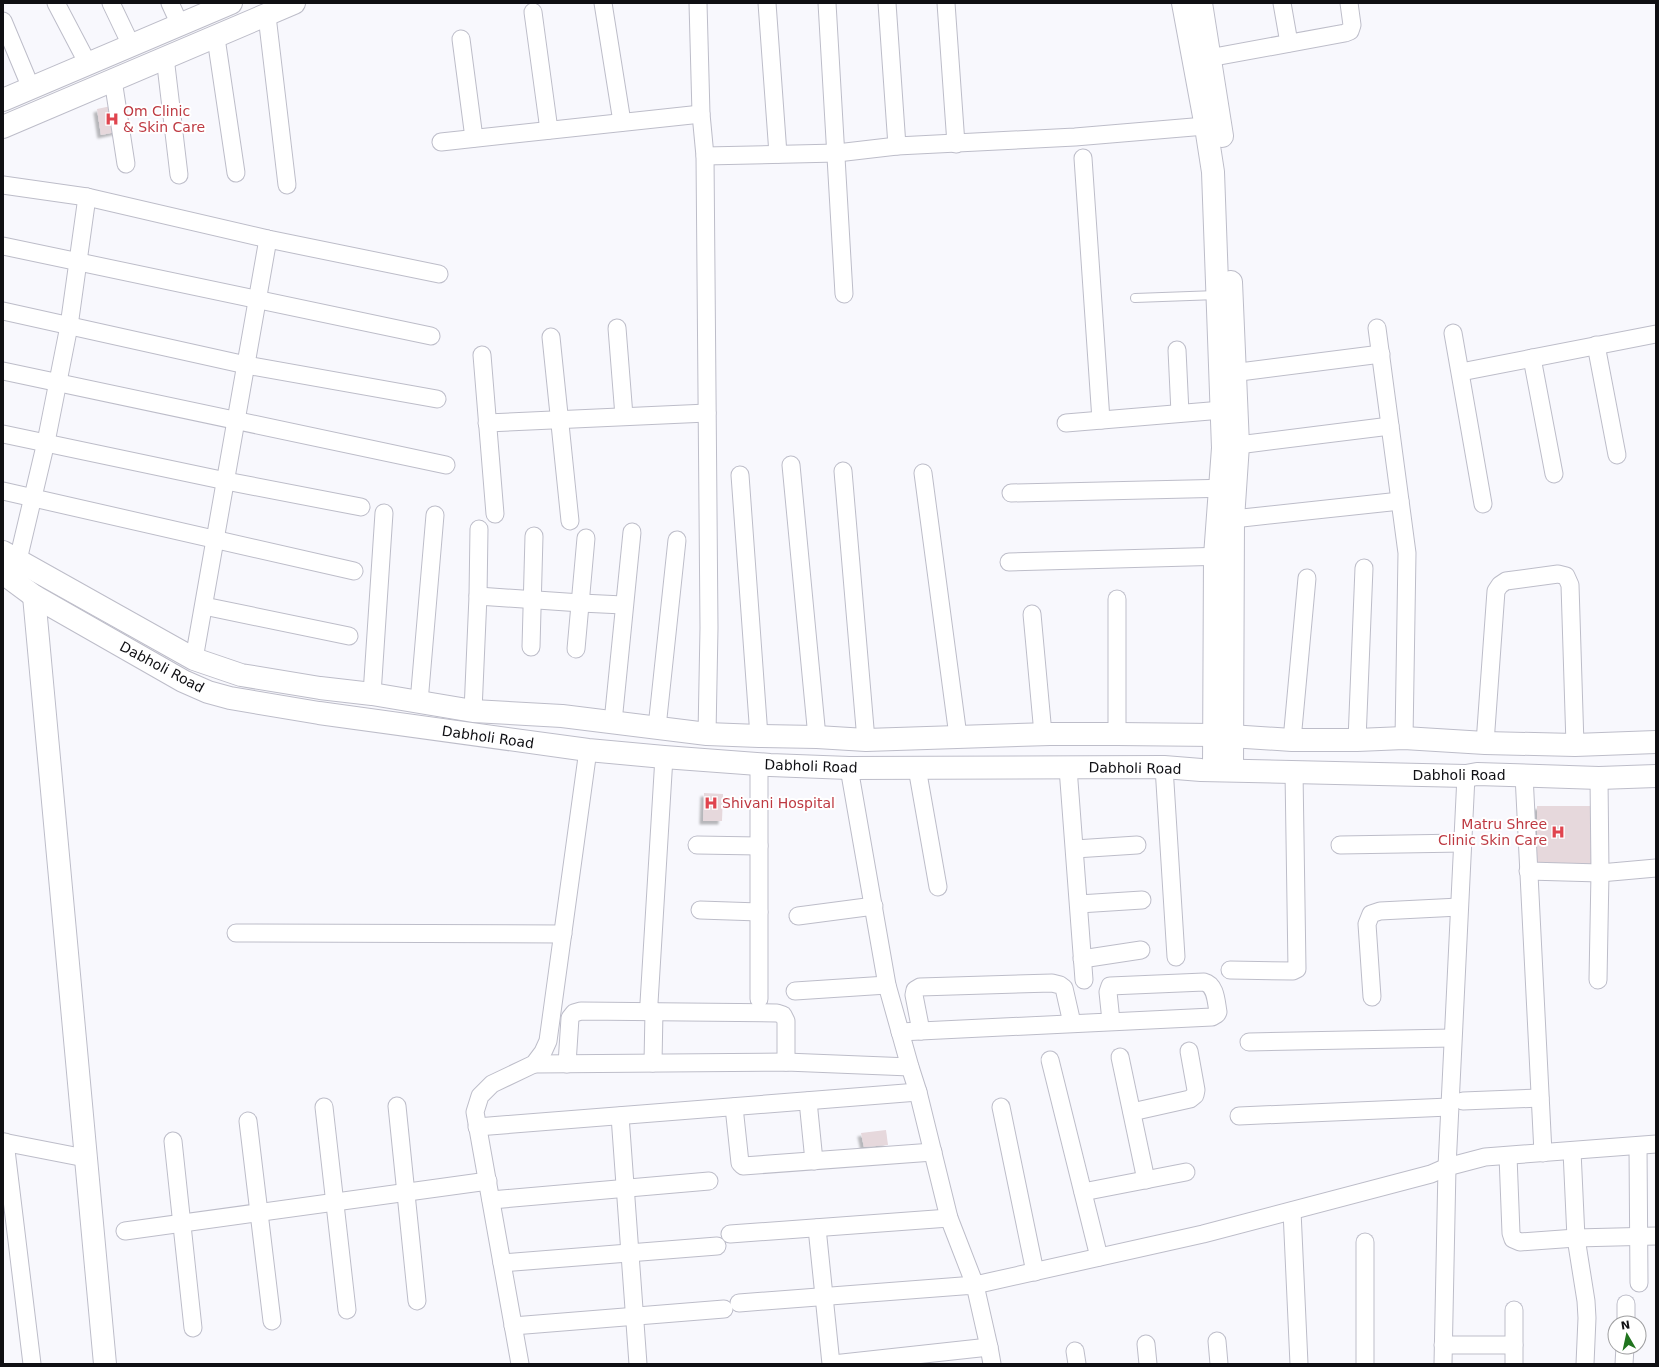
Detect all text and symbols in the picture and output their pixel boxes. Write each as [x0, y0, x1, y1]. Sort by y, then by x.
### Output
place label: Om Clinic & Skin Care [123, 103, 205, 135]
hospital icon: Om Clinic & Skin Care [104, 111, 120, 127]
street label: Dabholi Road [117, 638, 207, 696]
street label: Dabholi Road [441, 723, 535, 751]
street label: Dabholi Road [764, 756, 858, 776]
street label: Dabholi Road [1088, 759, 1182, 777]
street label: Dabholi Road [1412, 767, 1506, 783]
hospital icon: Shivani Hospital [703, 795, 719, 811]
place label: Shivani Hospital [722, 795, 835, 811]
place label: Matru Shree Clinic Skin Care [1438, 816, 1547, 848]
hospital icon: Matru Shree Clinic Skin Care [1550, 824, 1566, 840]
north arrow [1607, 1315, 1647, 1355]
text: N [1620, 1318, 1631, 1333]

